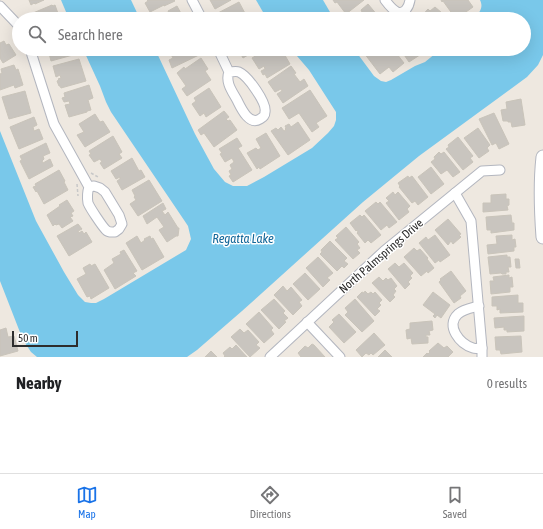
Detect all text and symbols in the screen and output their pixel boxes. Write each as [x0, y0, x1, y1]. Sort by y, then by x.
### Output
search box [12, 12, 531, 56]
icon: search [26, 23, 48, 45]
text: Search here [58, 26, 123, 43]
street label: North Palmsprings Drive [336, 216, 426, 296]
water label: Regatta Lake [212, 231, 274, 246]
scale bar [12, 329, 78, 348]
text: 50 m [18, 332, 38, 344]
text: Nearby [16, 373, 62, 393]
text: 0 results [487, 376, 527, 391]
tab: Map [76, 484, 98, 520]
tab: Directions [250, 484, 291, 520]
tab: Saved [443, 484, 467, 520]

